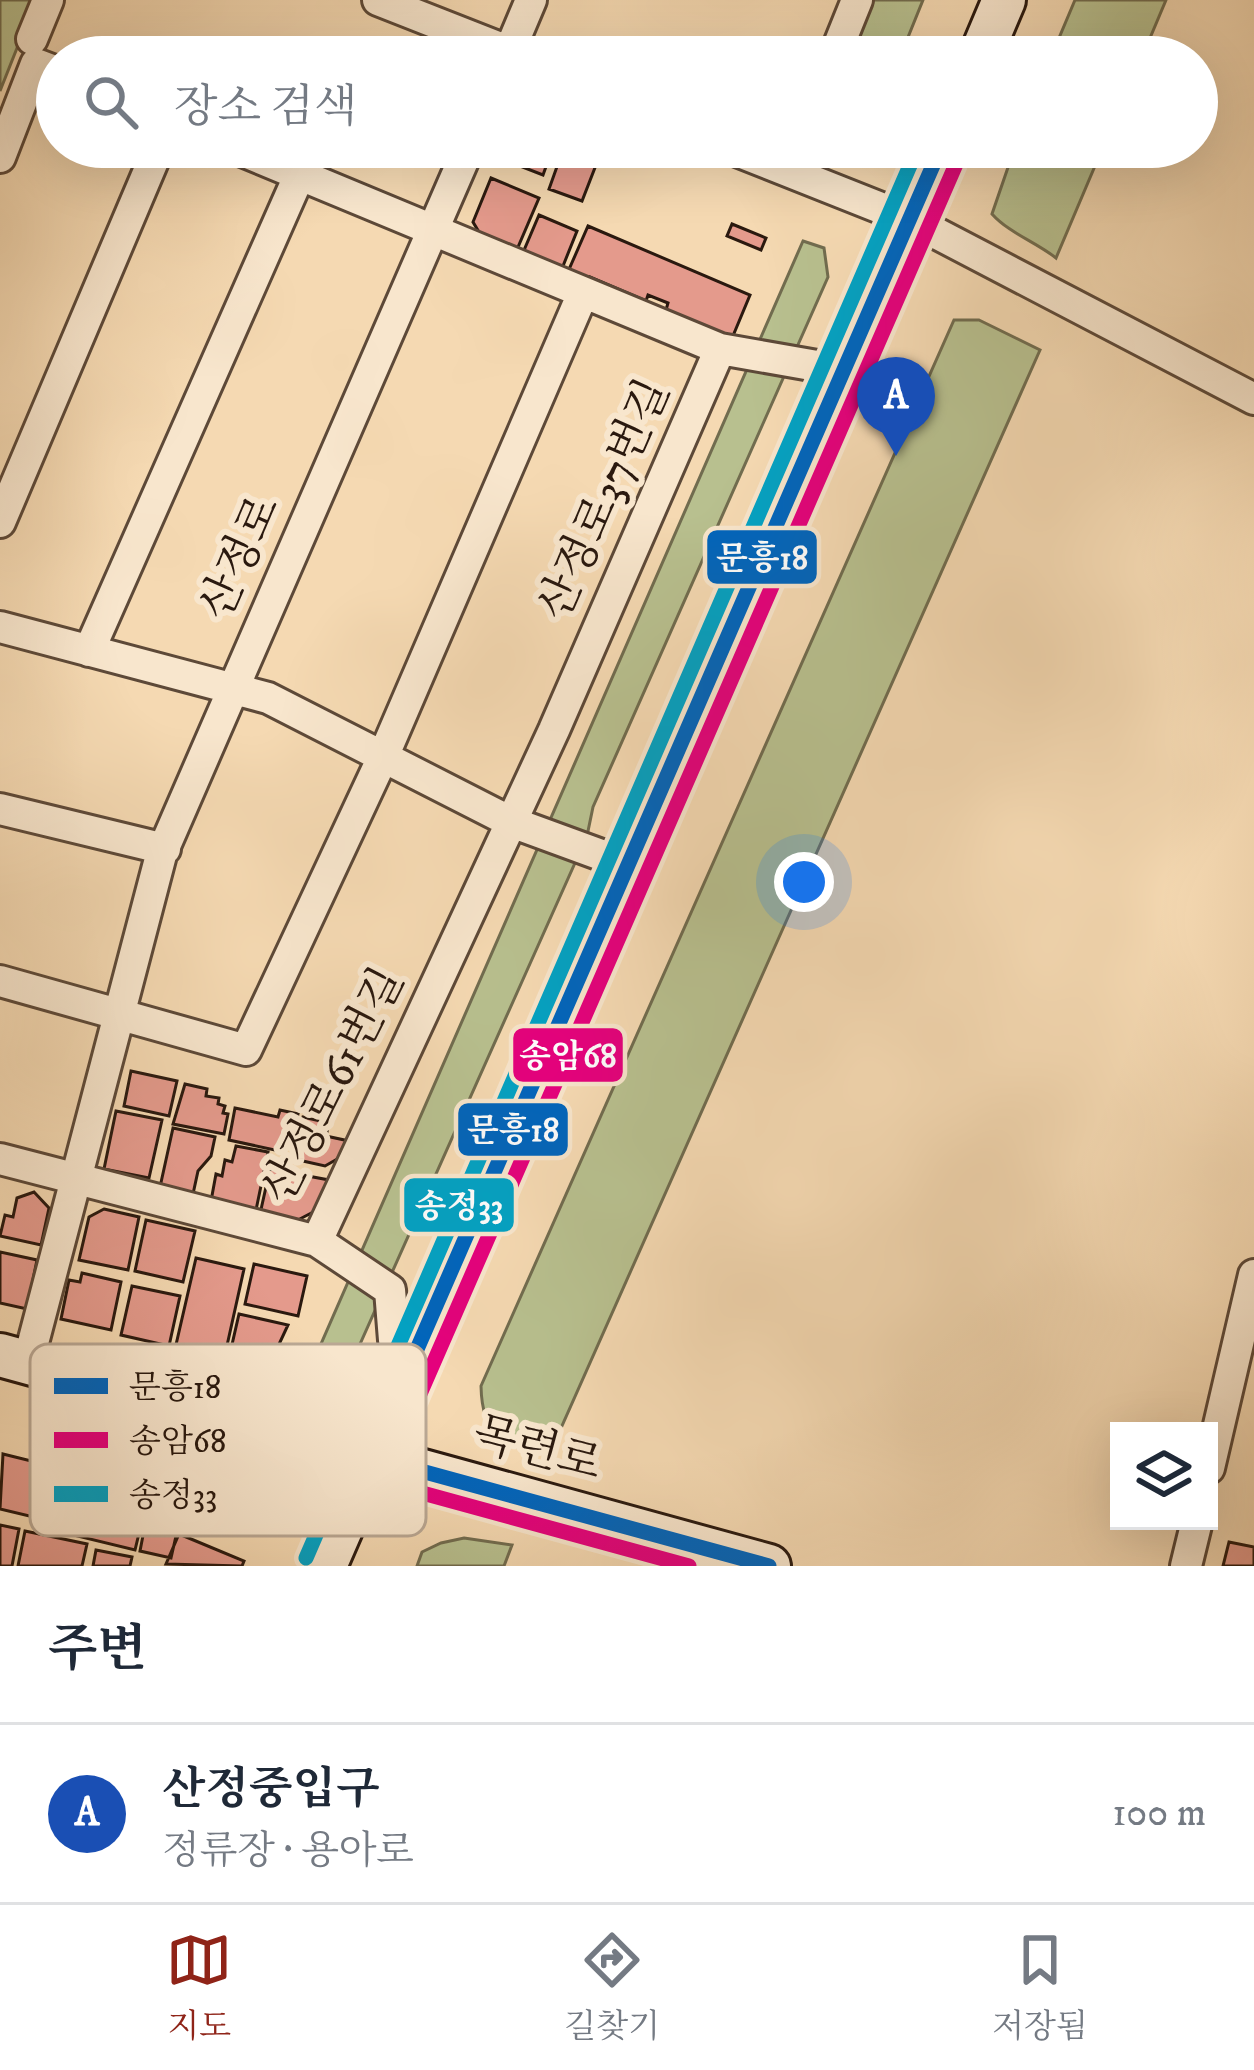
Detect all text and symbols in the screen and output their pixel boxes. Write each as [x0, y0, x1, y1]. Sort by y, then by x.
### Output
search box [36, 36, 1218, 168]
icon: search [78, 69, 144, 135]
text: 장소 검색 [174, 80, 358, 136]
pin: A [857, 357, 935, 456]
street label: 산정로37번길 [527, 371, 683, 629]
street label: 산정로 [189, 487, 293, 629]
line badge: 문흥18 [705, 528, 819, 586]
text: 문흥18 [716, 539, 808, 580]
your location [774, 852, 834, 912]
street label: 산정로61번길 [251, 959, 417, 1213]
line badge: 송암68 [511, 1026, 625, 1084]
text: 송암68 [519, 1037, 617, 1078]
line badge: 문흥18 [456, 1101, 570, 1158]
text: 문흥18 [467, 1111, 559, 1152]
line badge: 송정33 [402, 1176, 516, 1234]
text: 송정33 [415, 1187, 503, 1228]
legend [30, 1344, 426, 1536]
text: 문흥18 [129, 1368, 221, 1409]
street label: 목련로 [467, 1406, 607, 1494]
text: 송암68 [129, 1422, 226, 1463]
map controls [1110, 1422, 1218, 1530]
button: layers [1110, 1422, 1218, 1530]
text: 송정33 [129, 1476, 217, 1517]
text: 주변 [48, 1618, 147, 1682]
text: 산정중입구 [162, 1762, 379, 1818]
text: A [75, 1789, 99, 1838]
text: 100 m [1112, 1789, 1206, 1838]
text: 정류장 · 용아로 [162, 1827, 414, 1876]
tab: 지도 [166, 1927, 232, 2048]
tab: 길찾기 [564, 1927, 660, 2048]
tab: 저장됨 [992, 1927, 1088, 2048]

